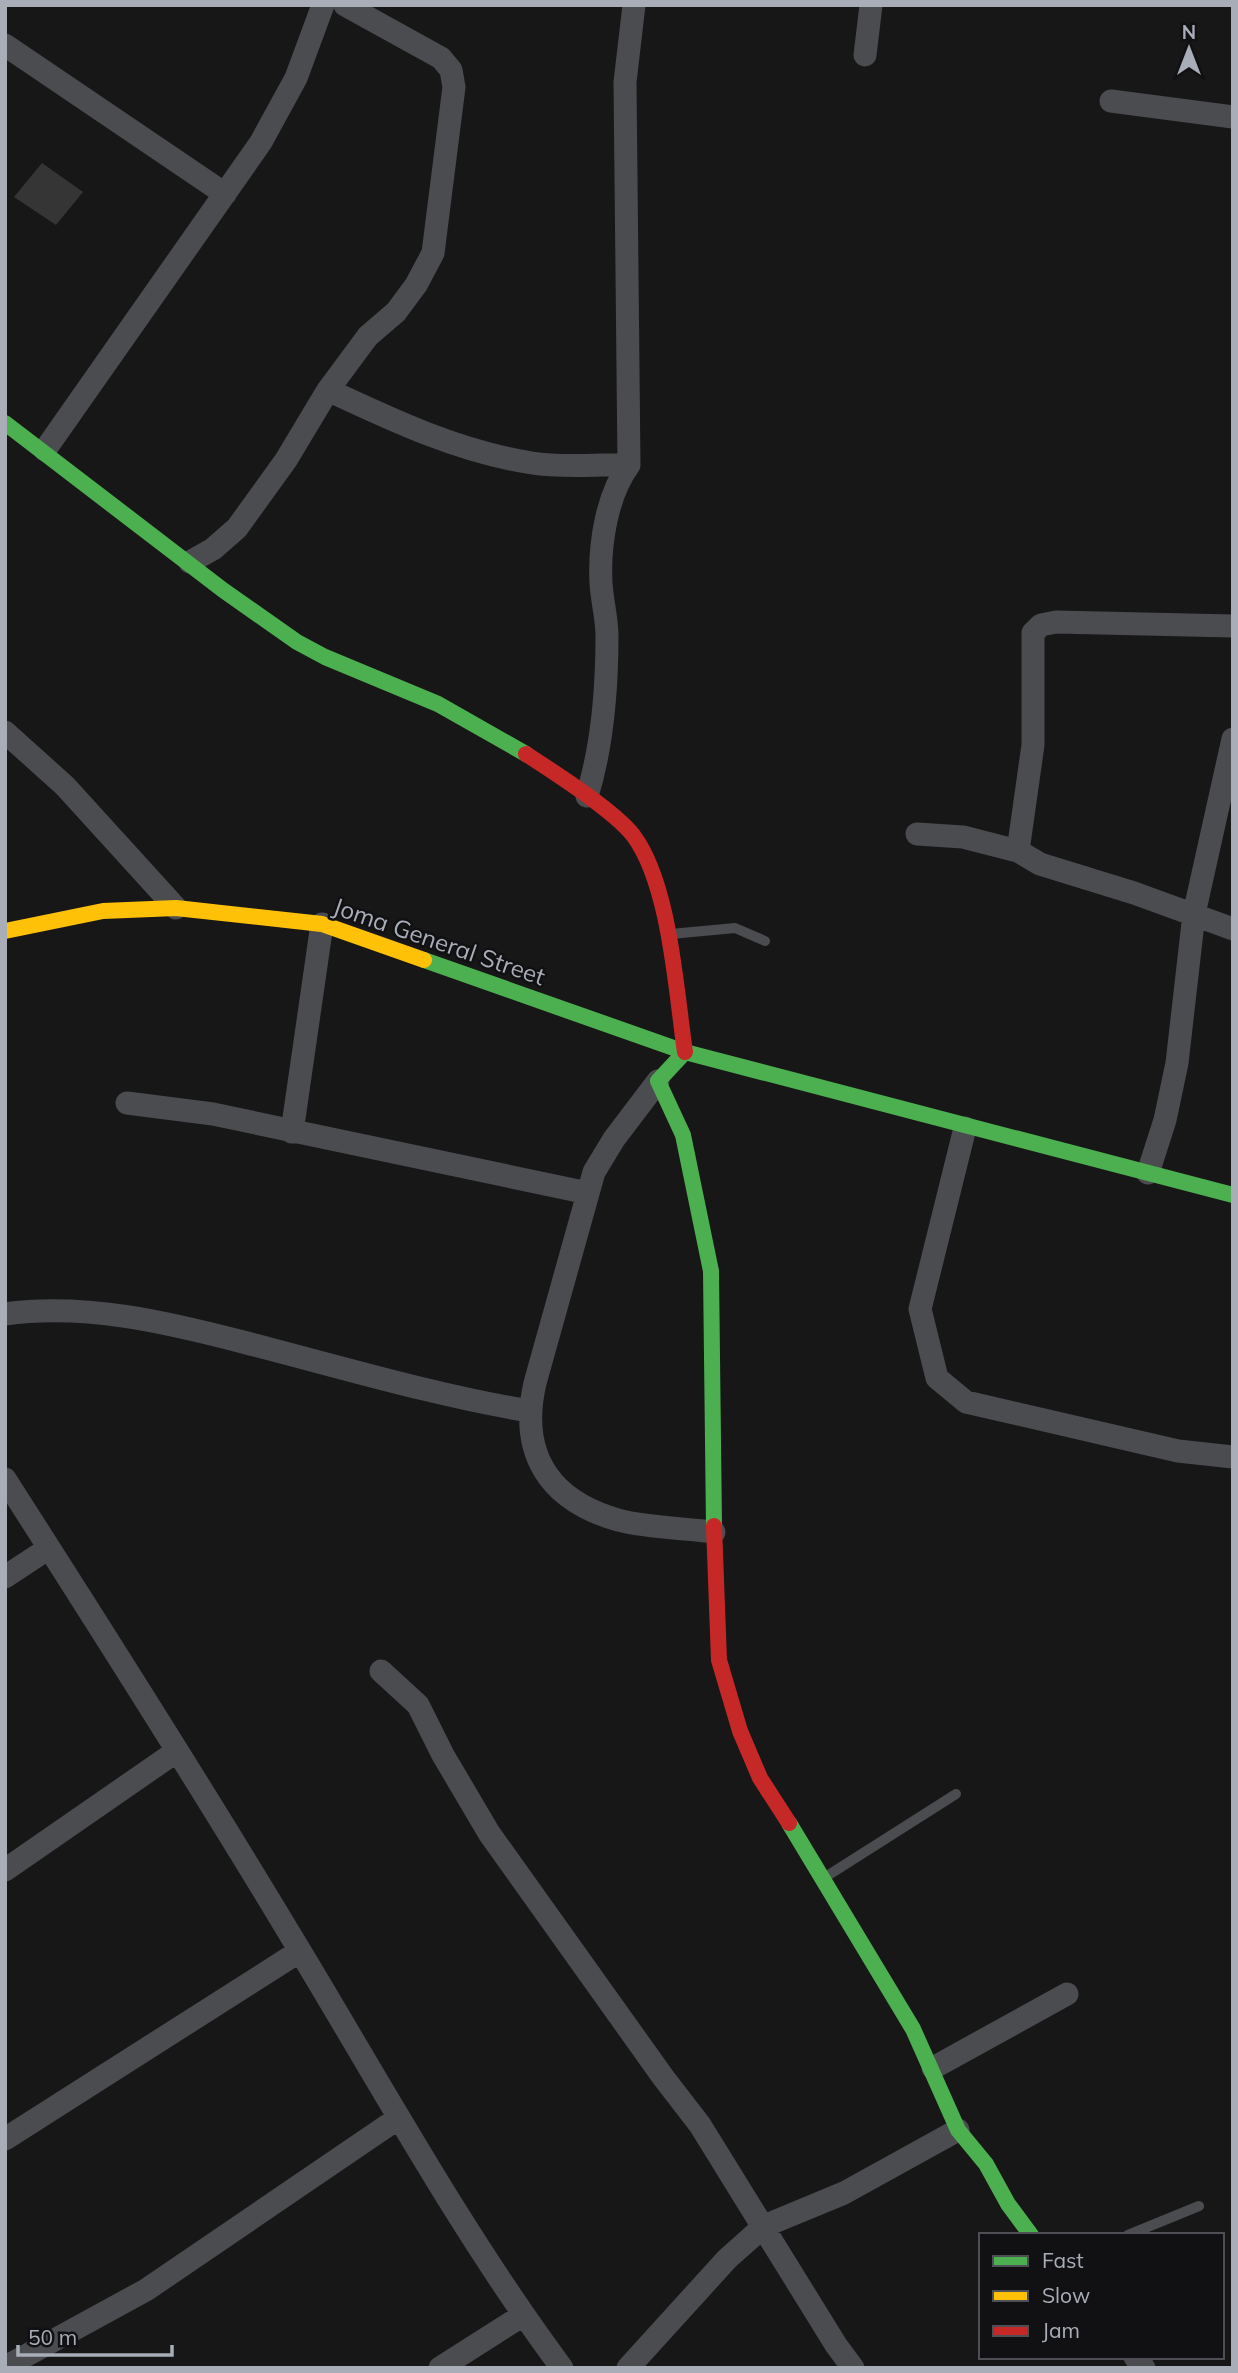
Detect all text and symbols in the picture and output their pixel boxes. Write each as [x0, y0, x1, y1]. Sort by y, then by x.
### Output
north arrow [1154, 14, 1224, 84]
text: N [1182, 20, 1196, 44]
street label: Joma General Street [329, 891, 549, 991]
legend [979, 2233, 1224, 2359]
text: Fast [1042, 2247, 1084, 2273]
text: Slow [1042, 2282, 1090, 2308]
scale bar [18, 2314, 172, 2358]
text: Jam [1042, 2317, 1080, 2343]
text: 50 m [28, 2324, 77, 2350]

